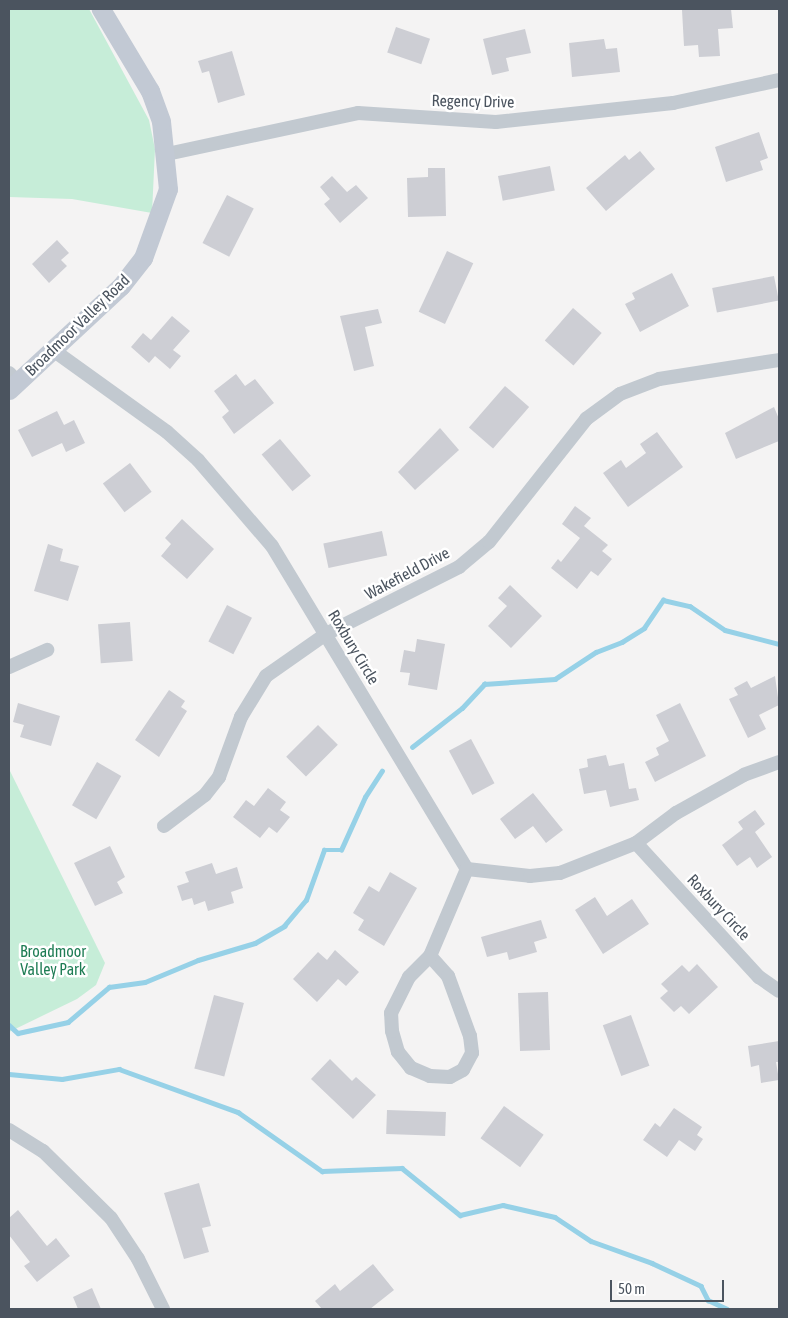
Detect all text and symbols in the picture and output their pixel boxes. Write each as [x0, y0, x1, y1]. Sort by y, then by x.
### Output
street label: Regency Drive [432, 91, 514, 111]
street label: Broadmoor Valley Road [21, 270, 133, 380]
street label: Wakefield Drive [362, 543, 452, 603]
street label: Roxbury Circle [324, 606, 384, 688]
street label: Roxbury Circle [684, 870, 754, 944]
park label: Broadmoor Valley Park [20, 941, 86, 979]
scale bar [613, 1270, 727, 1302]
text: 50 m [618, 1280, 645, 1297]

